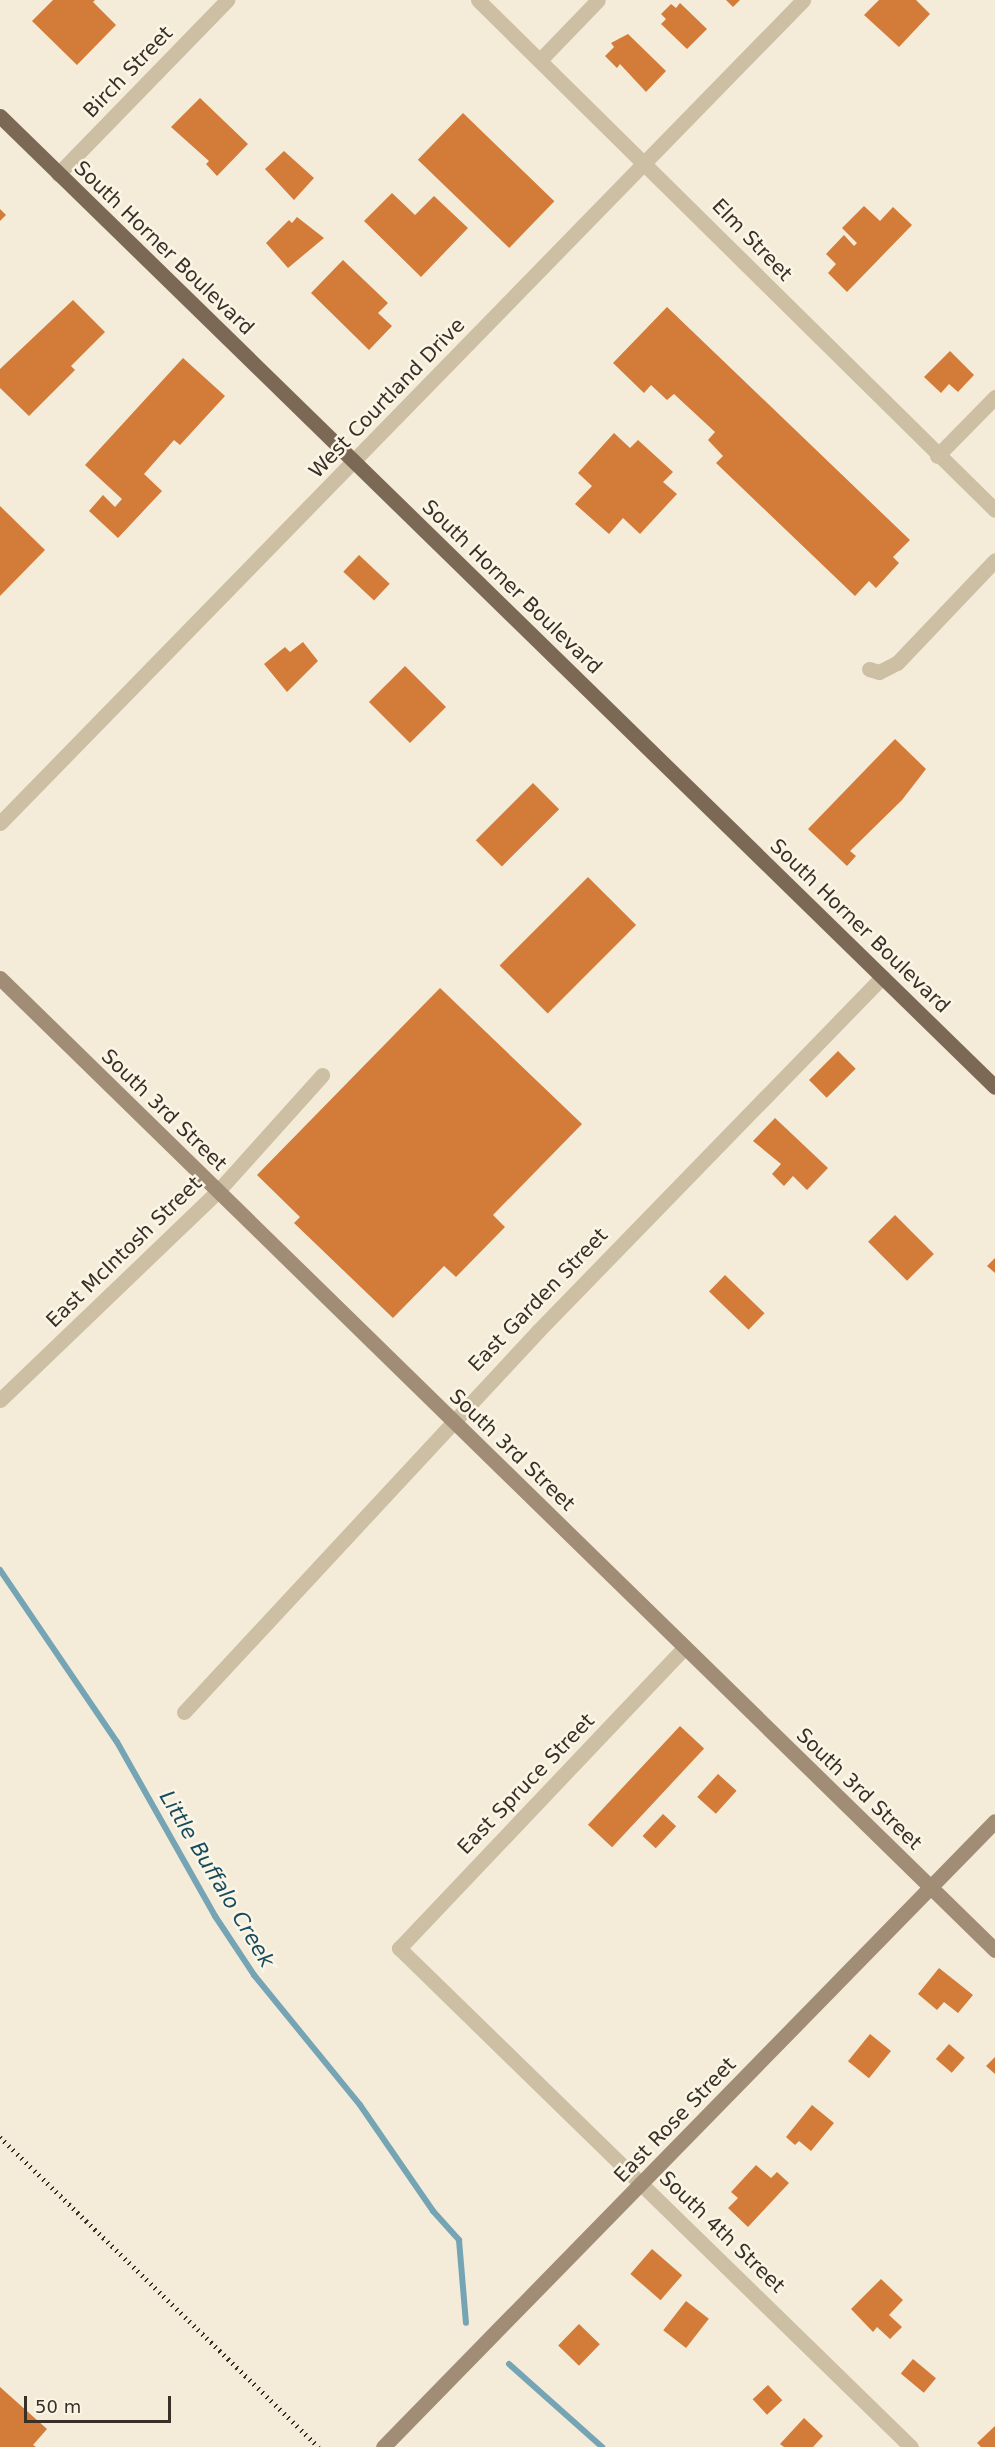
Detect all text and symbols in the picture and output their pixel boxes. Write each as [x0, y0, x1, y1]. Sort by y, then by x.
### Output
street label: Birch Street [78, 21, 178, 123]
street label: South Horner Boulevard [69, 156, 259, 340]
street label: Elm Street [707, 194, 797, 286]
street label: West Courtland Drive [304, 313, 470, 483]
street label: South Horner Boulevard [417, 495, 607, 679]
street label: South Horner Boulevard [765, 834, 955, 1018]
street label: South 3rd Street [96, 1044, 232, 1176]
street label: East McIntosh Street [41, 1172, 207, 1332]
street label: East Garden Street [463, 1223, 613, 1377]
street label: South 3rd Street [444, 1384, 580, 1516]
street label: East Spruce Street [453, 1709, 599, 1859]
street label: South 3rd Street [791, 1723, 927, 1855]
water label: Little Buffalo Creek [154, 1786, 280, 1972]
street label: East Rose Street [609, 2052, 741, 2188]
street label: South 4th Street [654, 2166, 790, 2298]
scale bar [27, 2384, 174, 2422]
text: 50 m [35, 2396, 81, 2417]

